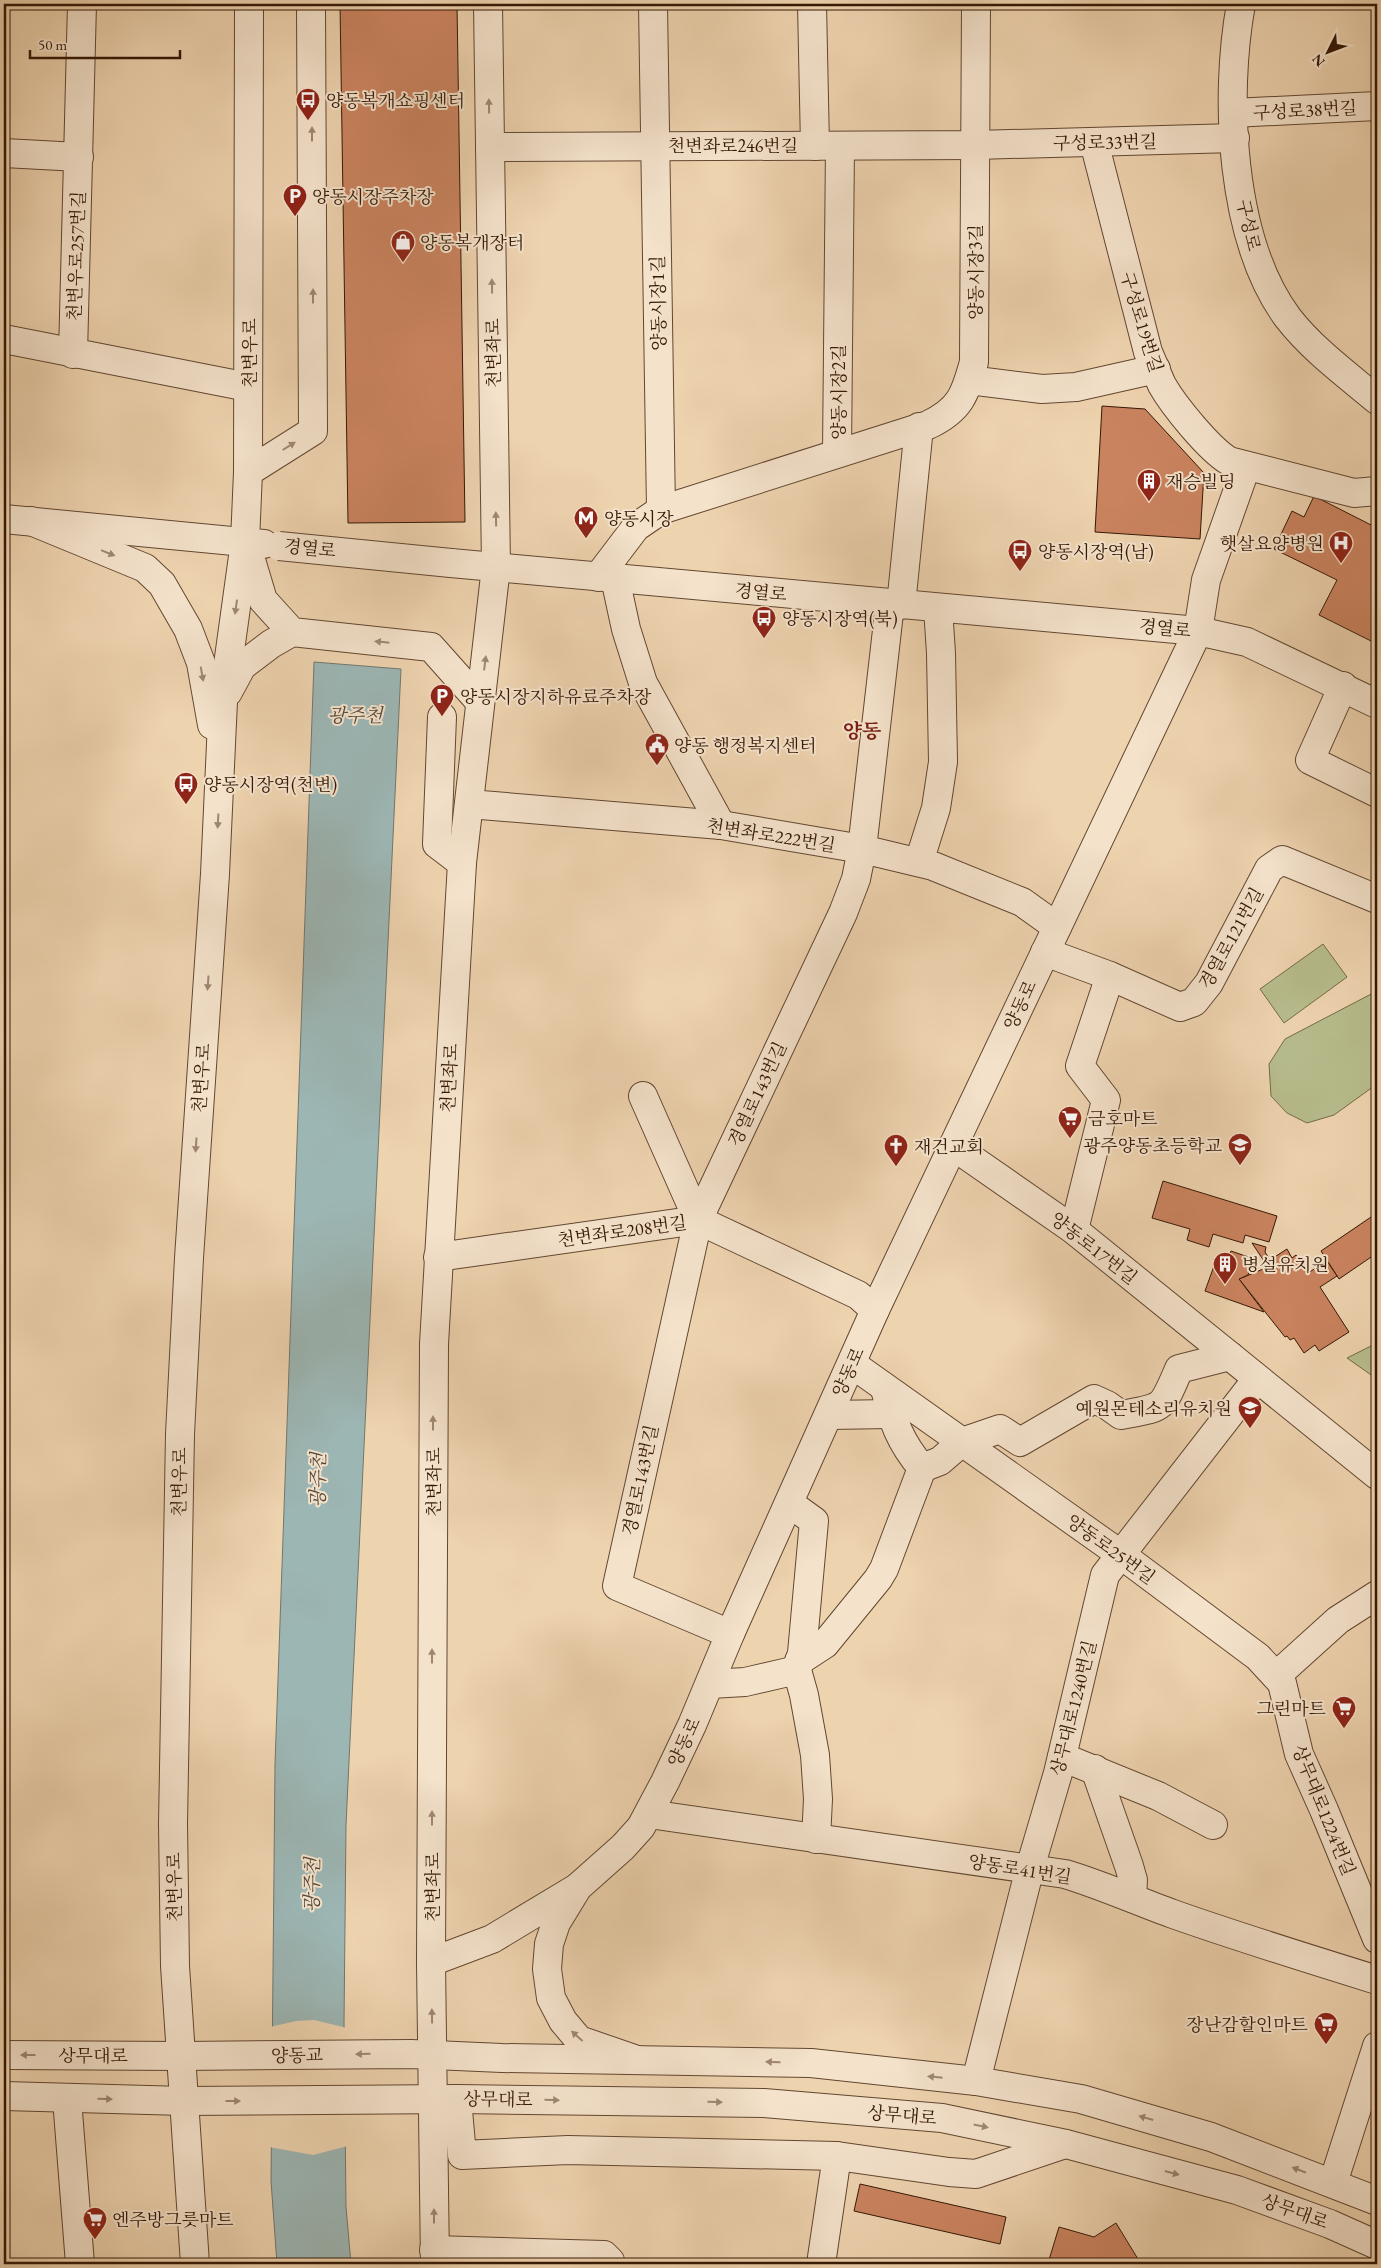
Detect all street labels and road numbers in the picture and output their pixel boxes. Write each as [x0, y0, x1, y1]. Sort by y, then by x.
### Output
street label: 구성로38번길 [1252, 96, 1358, 124]
street label: 구성로33번길 [1053, 130, 1157, 154]
street label: 천변좌로246번길 [668, 134, 798, 157]
street label: 천변우로257번길 [62, 191, 90, 321]
street label: 구성로 [1232, 197, 1266, 253]
street label: 양동시장3길 [964, 224, 987, 320]
street label: 양동시장1길 [646, 255, 670, 351]
street label: 구성로19번길 [1116, 269, 1168, 375]
street label: 천변우로 [238, 318, 261, 388]
street label: 천변좌로 [481, 318, 505, 388]
street label: 양동시장2길 [827, 344, 850, 440]
street label: 경열로 [283, 534, 337, 562]
street label: 경열로 [734, 578, 788, 606]
street label: 경열로 [1138, 614, 1192, 642]
street label: 천변좌로222번길 [705, 813, 837, 857]
street label: 경열로121번길 [1194, 883, 1268, 993]
street label: 양동로 [999, 976, 1041, 1034]
street label: 경열로143번길 [723, 1038, 791, 1150]
street label: 천변우로 [187, 1043, 215, 1113]
street label: 천변좌로 [436, 1043, 462, 1113]
street label: 양동로17번길 [1046, 1207, 1142, 1289]
street label: 천변좌로208번길 [556, 1211, 688, 1251]
street label: 양동로 [827, 1343, 869, 1401]
street label: 경열로143번길 [617, 1422, 663, 1538]
street label: 천변우로 [167, 1447, 191, 1517]
street label: 천변좌로 [422, 1447, 445, 1517]
street label: 양동로25번길 [1062, 1509, 1160, 1589]
street label: 상무대로1240번길 [1045, 1638, 1101, 1778]
street label: 양동로 [663, 1713, 705, 1771]
street label: 상무대로1224번길 [1287, 1741, 1361, 1879]
street label: 양동로41번길 [967, 1849, 1073, 1889]
street label: 천변우로 [162, 1852, 186, 1922]
street label: 천변좌로 [421, 1852, 444, 1922]
street label: 양동교 [271, 2043, 324, 2067]
street label: 상무대로 [58, 2044, 128, 2067]
street label: 상무대로 [463, 2087, 533, 2111]
street label: 상무대로 [866, 2101, 938, 2129]
street label: 상무대로 [1258, 2188, 1332, 2234]

